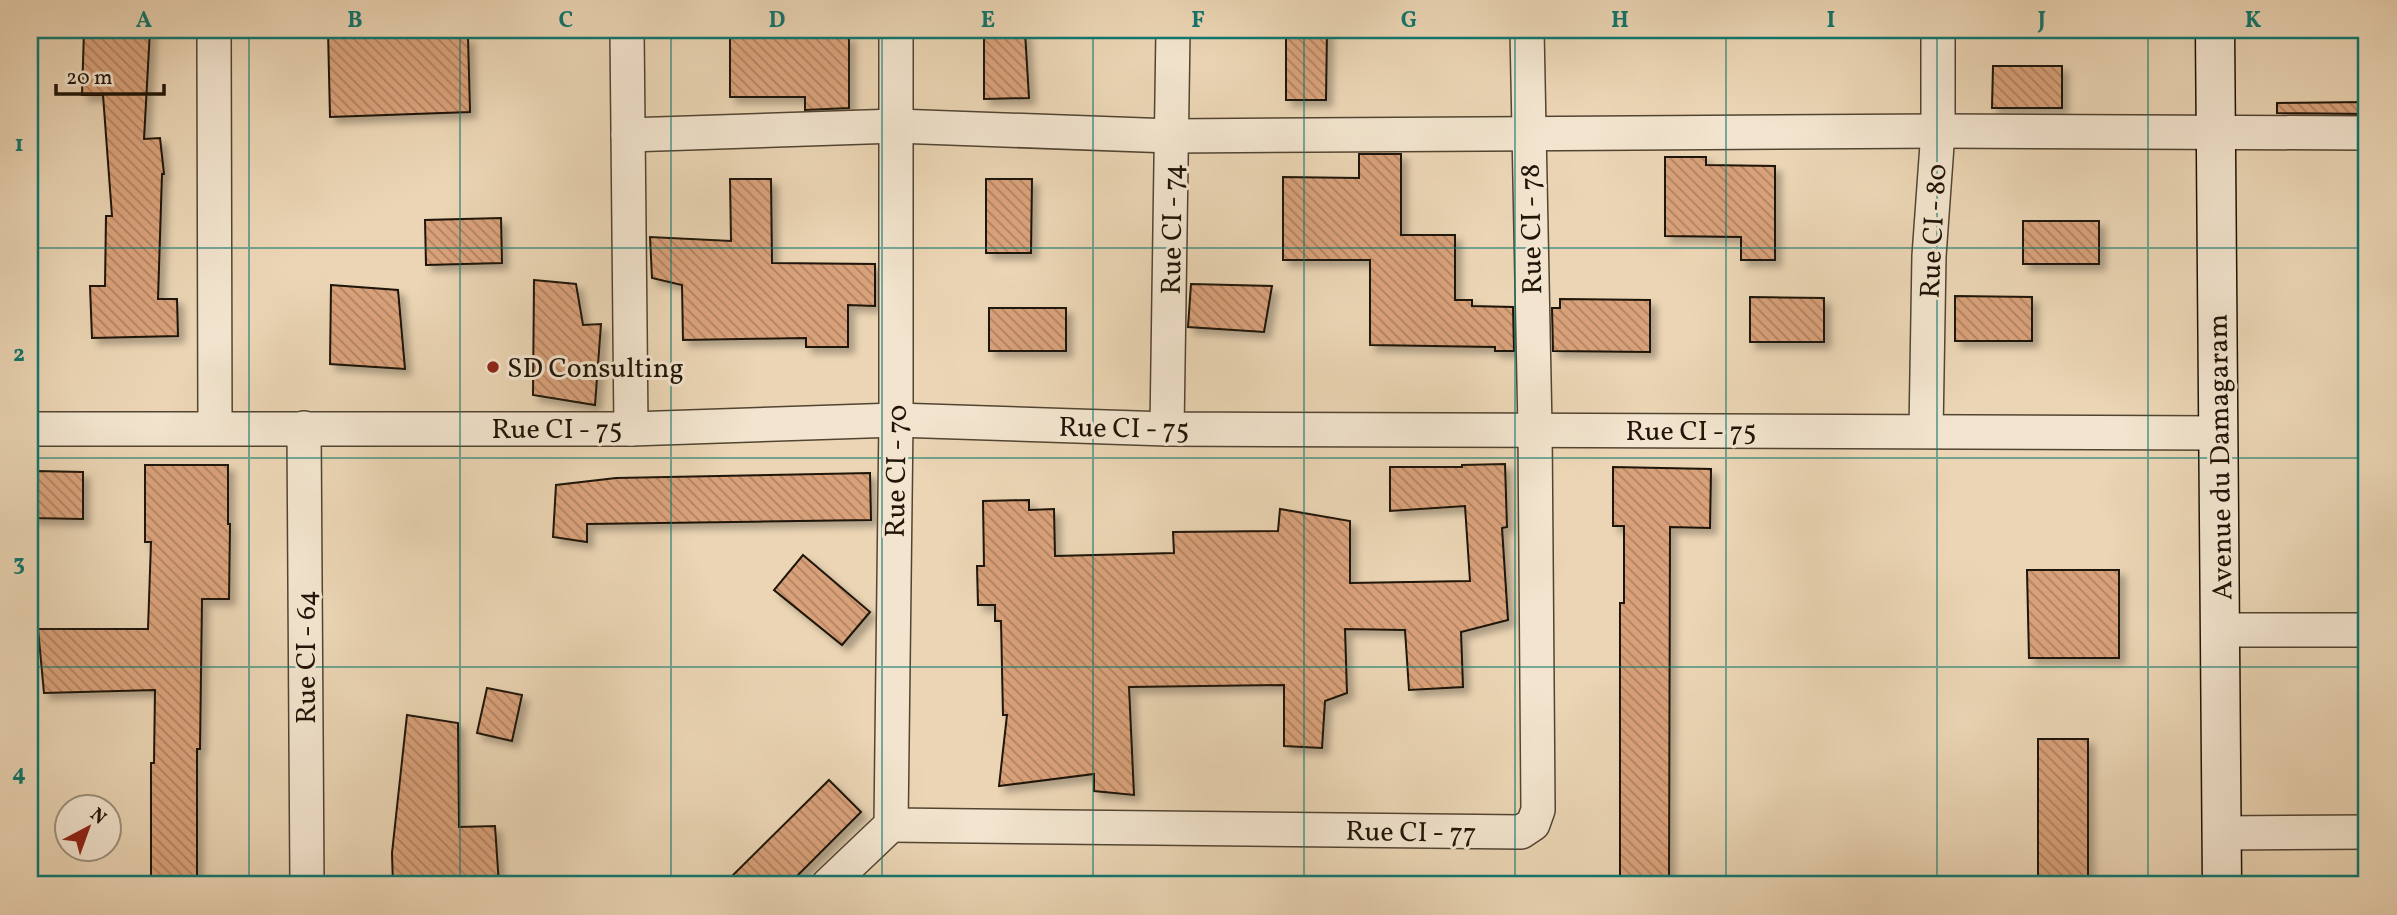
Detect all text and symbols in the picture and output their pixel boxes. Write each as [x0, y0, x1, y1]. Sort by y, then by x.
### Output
text: A [136, 5, 152, 37]
text: B [347, 5, 363, 37]
text: C [559, 5, 573, 37]
text: D [769, 5, 786, 37]
text: E [981, 5, 995, 37]
text: F [1191, 5, 1205, 37]
text: G [1401, 5, 1417, 37]
text: H [1611, 5, 1629, 37]
text: I [1827, 5, 1835, 37]
text: J [2037, 5, 2046, 37]
text: K [2245, 5, 2262, 37]
scale bar [56, 52, 164, 96]
text: 20 m [66, 64, 112, 93]
text: 1 [14, 129, 24, 161]
street label: Rue CI - 74 [1153, 163, 1194, 295]
street label: Rue CI - 78 [1512, 163, 1553, 295]
street label: Rue CI - 80 [1911, 163, 1957, 300]
street label: Avenue du Damagaram [2200, 314, 2243, 600]
text: 2 [13, 339, 25, 371]
place label: SD Consulting [507, 350, 684, 389]
marker: SD Consulting [485, 359, 501, 375]
street label: Rue CI - 70 [877, 404, 918, 538]
street label: Rue CI - 75 [1058, 409, 1190, 450]
street label: Rue CI - 75 [492, 411, 622, 450]
street label: Rue CI - 75 [1626, 413, 1756, 452]
text: 3 [13, 548, 25, 580]
street label: Rue CI - 64 [288, 590, 327, 724]
text: 4 [12, 758, 26, 790]
north arrow [52, 792, 122, 862]
text: N [84, 802, 112, 831]
street label: Rue CI - 77 [1345, 813, 1477, 854]

